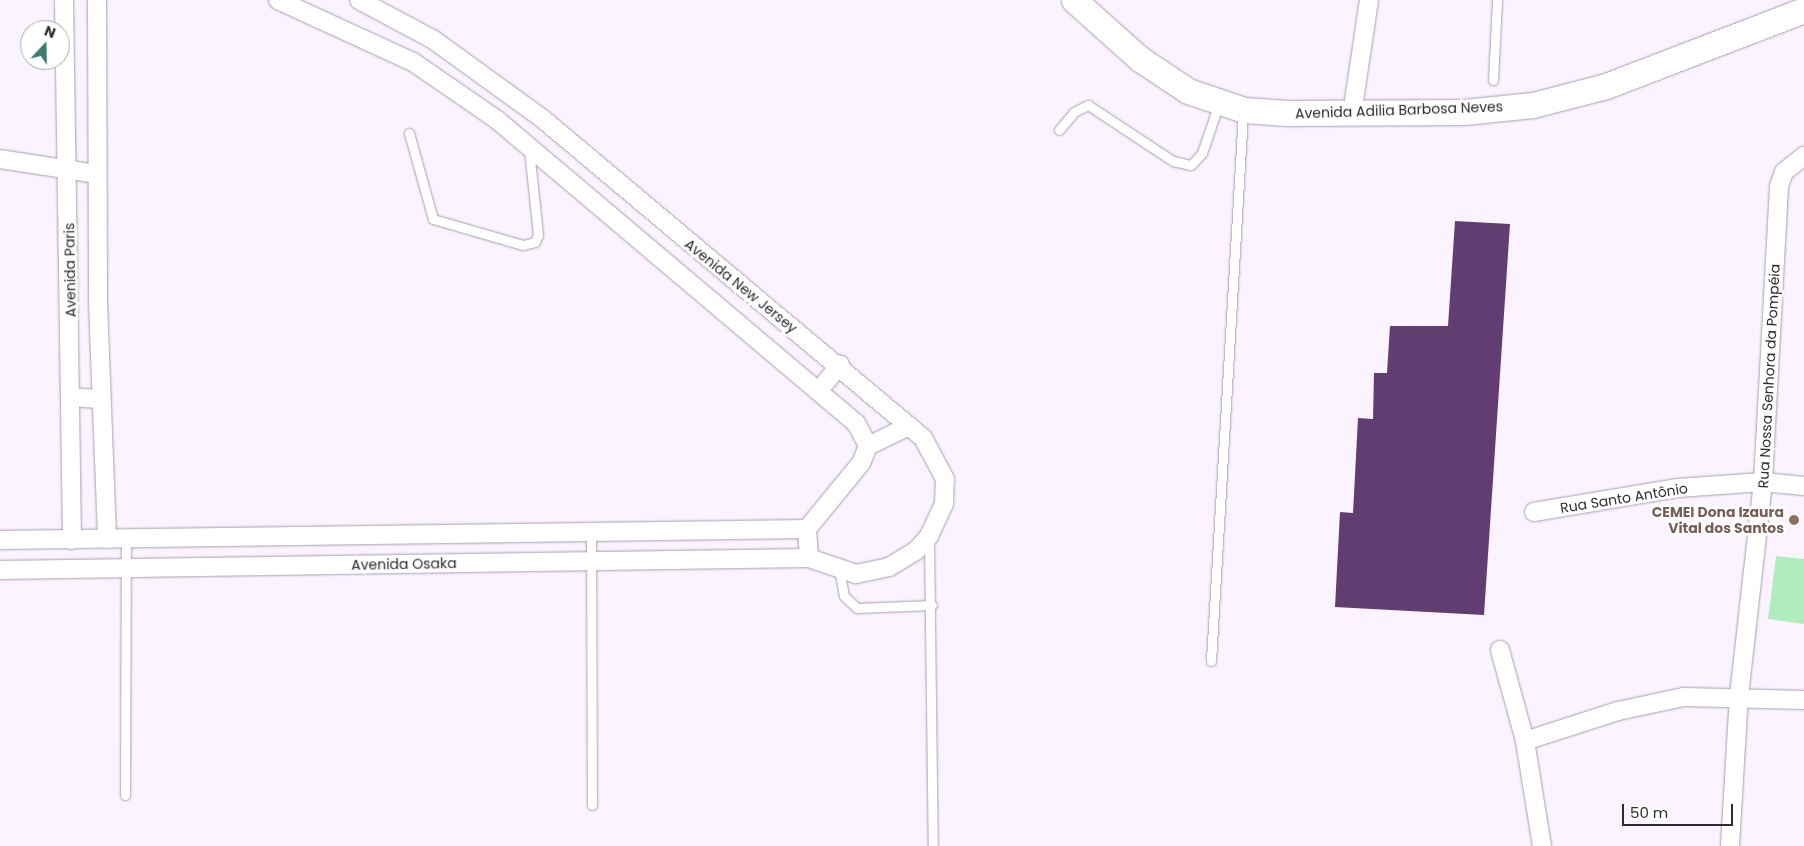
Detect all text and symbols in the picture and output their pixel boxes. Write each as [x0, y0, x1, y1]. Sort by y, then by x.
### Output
north arrow [20, 20, 70, 70]
text: N [42, 21, 59, 43]
street label: Avenida Adilia Barbosa Neves [1295, 98, 1503, 122]
street label: Avenida Paris [61, 223, 79, 317]
street label: Avenida New Jersey [681, 235, 801, 337]
street label: Rua Nossa Senhora da Pompéia [1755, 263, 1783, 489]
street label: Rua Santo Antônio [1559, 480, 1689, 516]
place label: CEMEI Dona Izaura Vital dos Santos [1652, 504, 1784, 536]
marker: CEMEI Dona Izaura Vital dos Santos [1788, 514, 1800, 526]
street label: Avenida Osaka [351, 555, 457, 573]
scale bar [1624, 794, 1735, 826]
text: 50 m [1630, 802, 1668, 823]

